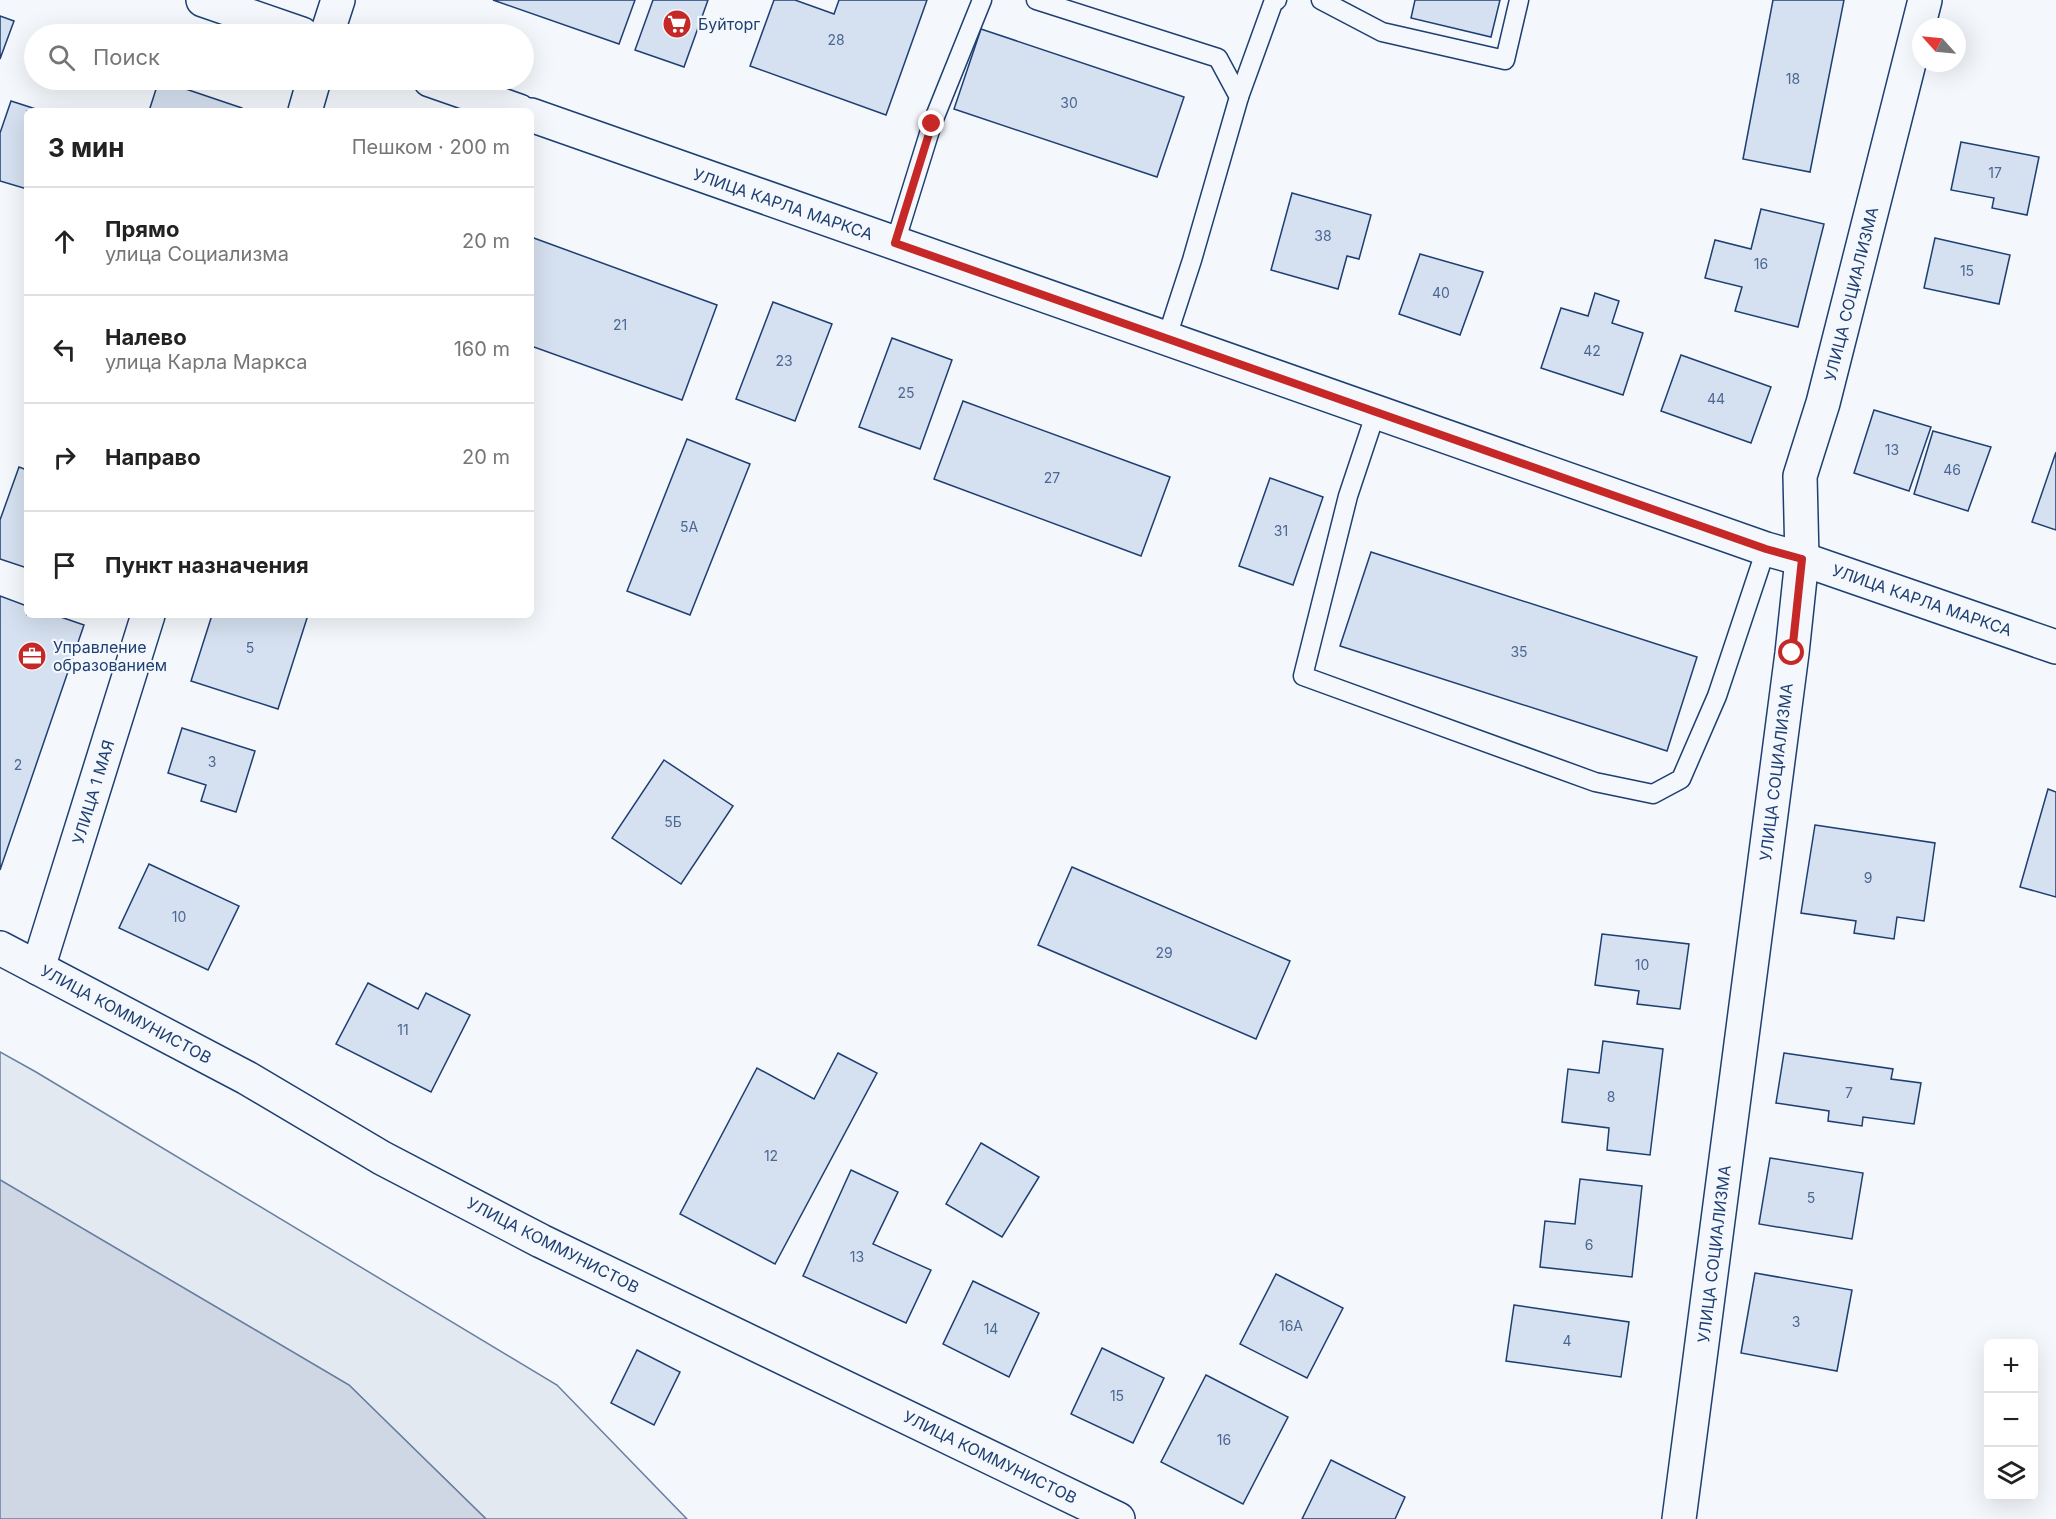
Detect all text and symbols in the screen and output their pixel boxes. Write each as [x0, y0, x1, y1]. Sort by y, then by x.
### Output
supermarket icon: Буйторг [661, 8, 693, 40]
place label: Буйторг [698, 14, 760, 34]
north arrow [1912, 18, 1966, 72]
search box [24, 24, 534, 90]
house number: 28 [827, 31, 845, 48]
icon: search [45, 41, 78, 74]
text: Поиск [93, 44, 160, 70]
house number: 18 [1786, 70, 1800, 87]
house number: 30 [1060, 94, 1078, 111]
route end [918, 110, 944, 136]
text: 3 мин [48, 132, 124, 163]
text: Пешком · 200 m [352, 135, 510, 159]
street label: УЛИЦА КАРЛА МАРКСА [690, 164, 876, 244]
house number: 17 [1988, 164, 2002, 181]
street label: УЛИЦА СОЦИАЛИЗМА [1820, 205, 1882, 383]
text: Прямо [105, 216, 179, 242]
icon: ahead [48, 225, 81, 258]
house number: 38 [1314, 227, 1332, 244]
text: 20 m [462, 229, 510, 253]
text: улица Социализма [105, 242, 289, 266]
house number: 16 [1754, 255, 1768, 272]
house number: 15 [1960, 262, 1974, 279]
house number: 40 [1432, 284, 1450, 301]
house number: 21 [613, 316, 627, 333]
text: Налево [105, 324, 187, 350]
icon: left [48, 333, 81, 366]
text: 160 m [454, 337, 510, 361]
house number: 42 [1583, 342, 1601, 359]
text: улица Карла Маркса [105, 350, 308, 374]
house number: 23 [775, 352, 793, 369]
house number: 25 [897, 384, 915, 401]
house number: 44 [1707, 390, 1725, 407]
icon: right [48, 441, 81, 474]
house number: 13 [1885, 441, 1899, 458]
text: Направо [105, 444, 201, 470]
text: 20 m [462, 445, 510, 469]
house number: 46 [1943, 461, 1961, 478]
house number: 27 [1044, 469, 1060, 486]
house number: 5А [680, 518, 698, 535]
house number: 31 [1274, 522, 1288, 539]
icon: arrive [48, 549, 81, 582]
text: Пункт назначения [105, 552, 309, 578]
street label: УЛИЦА КАРЛА МАРКСА [1829, 560, 2015, 640]
place label: Управление образованием [53, 637, 167, 675]
house number: 5 [246, 639, 254, 656]
route start [1778, 639, 1804, 665]
office icon: Управление образованием [16, 640, 48, 672]
house number: 35 [1510, 643, 1528, 660]
street label: УЛИЦА СОЦИАЛИЗМА [1755, 682, 1797, 862]
street label: УЛИЦА 1 МАЯ [68, 737, 118, 847]
house number: 3 [208, 753, 216, 770]
house number: 2 [14, 756, 22, 773]
house number: 5Б [664, 813, 682, 830]
house number: 9 [1864, 869, 1872, 886]
house number: 10 [172, 908, 186, 925]
house number: 29 [1155, 944, 1173, 961]
house number: 10 [1635, 956, 1649, 973]
street label: УЛИЦА КОММУНИСТОВ [37, 960, 215, 1068]
house number: 11 [397, 1021, 409, 1038]
house number: 7 [1845, 1084, 1853, 1101]
house number: 8 [1607, 1088, 1615, 1105]
house number: 12 [764, 1147, 778, 1164]
street label: УЛИЦА СОЦИАЛИЗМА [1693, 1164, 1735, 1344]
house number: 5 [1807, 1189, 1815, 1206]
street label: УЛИЦА КОММУНИСТОВ [463, 1193, 643, 1297]
house number: 6 [1585, 1236, 1593, 1253]
house number: 13 [850, 1248, 864, 1265]
house number: 3 [1792, 1313, 1800, 1330]
house number: 16А [1279, 1317, 1303, 1334]
house number: 14 [984, 1320, 998, 1337]
house number: 4 [1562, 1332, 1572, 1349]
map controls [1984, 1339, 2038, 1501]
button: + [1984, 1339, 2038, 1393]
house number: 15 [1110, 1387, 1124, 1404]
button: − [1984, 1393, 2038, 1447]
street label: УЛИЦА КОММУНИСТОВ [900, 1406, 1080, 1508]
house number: 16 [1217, 1431, 1231, 1448]
button: layers [1984, 1447, 2038, 1501]

